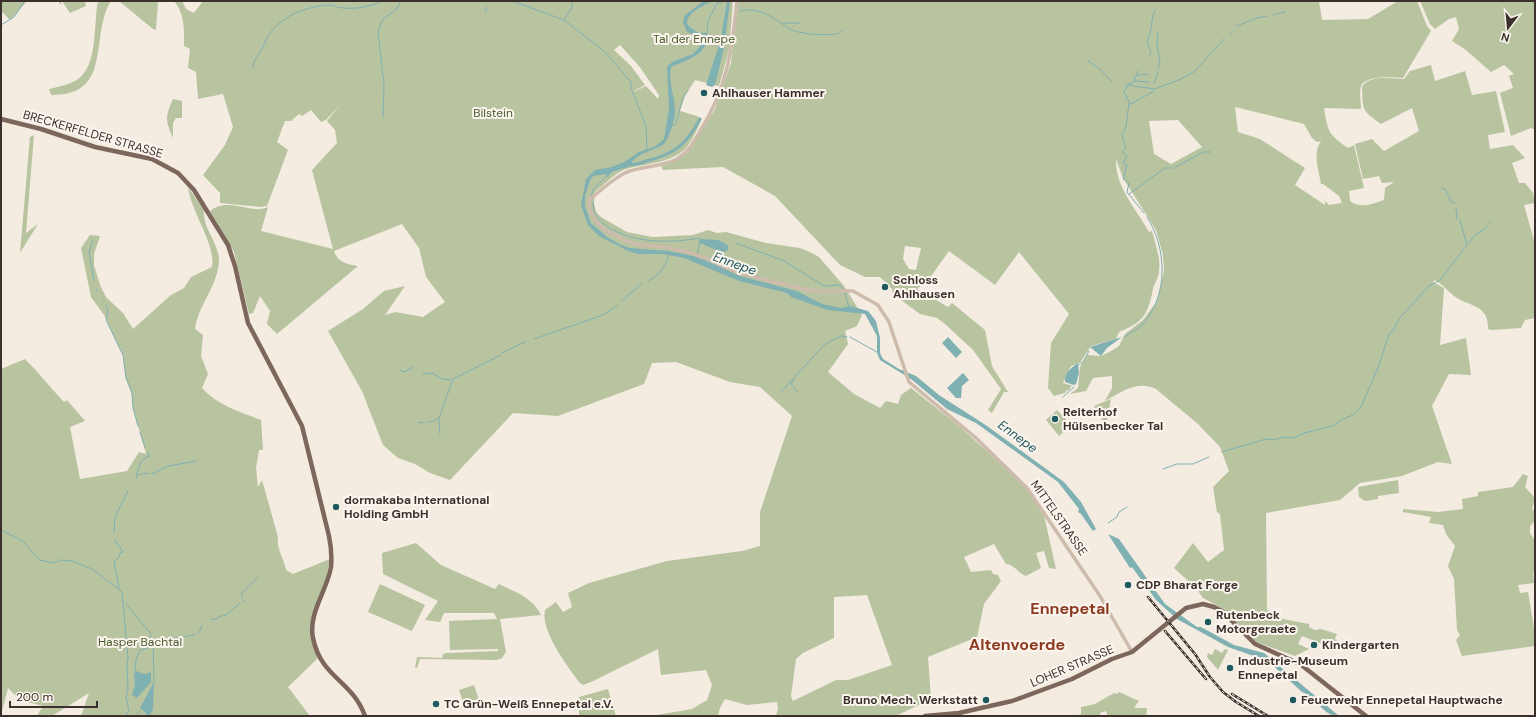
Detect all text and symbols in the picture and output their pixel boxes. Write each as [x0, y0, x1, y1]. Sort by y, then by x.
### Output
north arrow [1488, 8, 1528, 48]
text: N [1499, 30, 1511, 45]
park label: Tal der Ennepe [653, 31, 735, 47]
place label: Ahlhauser Hammer [712, 85, 825, 101]
marker: Ahlhauser Hammer [699, 88, 709, 98]
park label: Bilstein [473, 105, 513, 121]
street label: BRECKERFELDER STRASSE [21, 106, 165, 162]
water label: Ennepe [711, 248, 759, 279]
place label: Schloss Ahlhausen [893, 272, 955, 302]
marker: Schloss Ahlhausen [880, 282, 890, 292]
place label: Reiterhof Hülsenbecker Tal [1063, 404, 1163, 434]
marker: Reiterhof Hülsenbecker Tal [1050, 414, 1060, 424]
water label: Ennepe [995, 416, 1041, 456]
street label: MITTELSTRASSE [1027, 477, 1091, 559]
place label: dormakaba International Holding GmbH [344, 492, 490, 522]
marker: dormakaba International Holding GmbH [331, 502, 341, 512]
place label: CDP Bharat Forge [1136, 577, 1238, 593]
marker: CDP Bharat Forge [1123, 580, 1133, 590]
district label: Ennepetal [1030, 598, 1110, 619]
place label: Rutenbeck Motorgeraete [1216, 607, 1296, 637]
marker: Rutenbeck Motorgeraete [1203, 617, 1213, 627]
park label: Hasper Bachtal [98, 634, 182, 650]
district label: Altenvoerde [969, 634, 1065, 655]
place label: Kindergarten [1322, 637, 1399, 653]
marker: Kindergarten [1309, 640, 1319, 650]
street label: LOHER STRASSE [1028, 641, 1116, 691]
place label: Industrie-Museum Ennepetal [1238, 653, 1348, 683]
marker: Industrie-Museum Ennepetal [1225, 663, 1235, 673]
scale bar [10, 683, 97, 709]
text: 200 m [16, 689, 53, 705]
place label: Bruno Mech. Werkstatt [843, 692, 978, 708]
place label: Feuerwehr Ennepetal Hauptwache [1301, 692, 1503, 708]
marker: Bruno Mech. Werkstatt [981, 695, 991, 705]
marker: Feuerwehr Ennepetal Hauptwache [1288, 695, 1298, 705]
place label: TC Grün-Weiß Ennepetal e.V. [444, 696, 614, 712]
marker: TC Grün-Weiß Ennepetal e.V. [431, 699, 441, 709]

